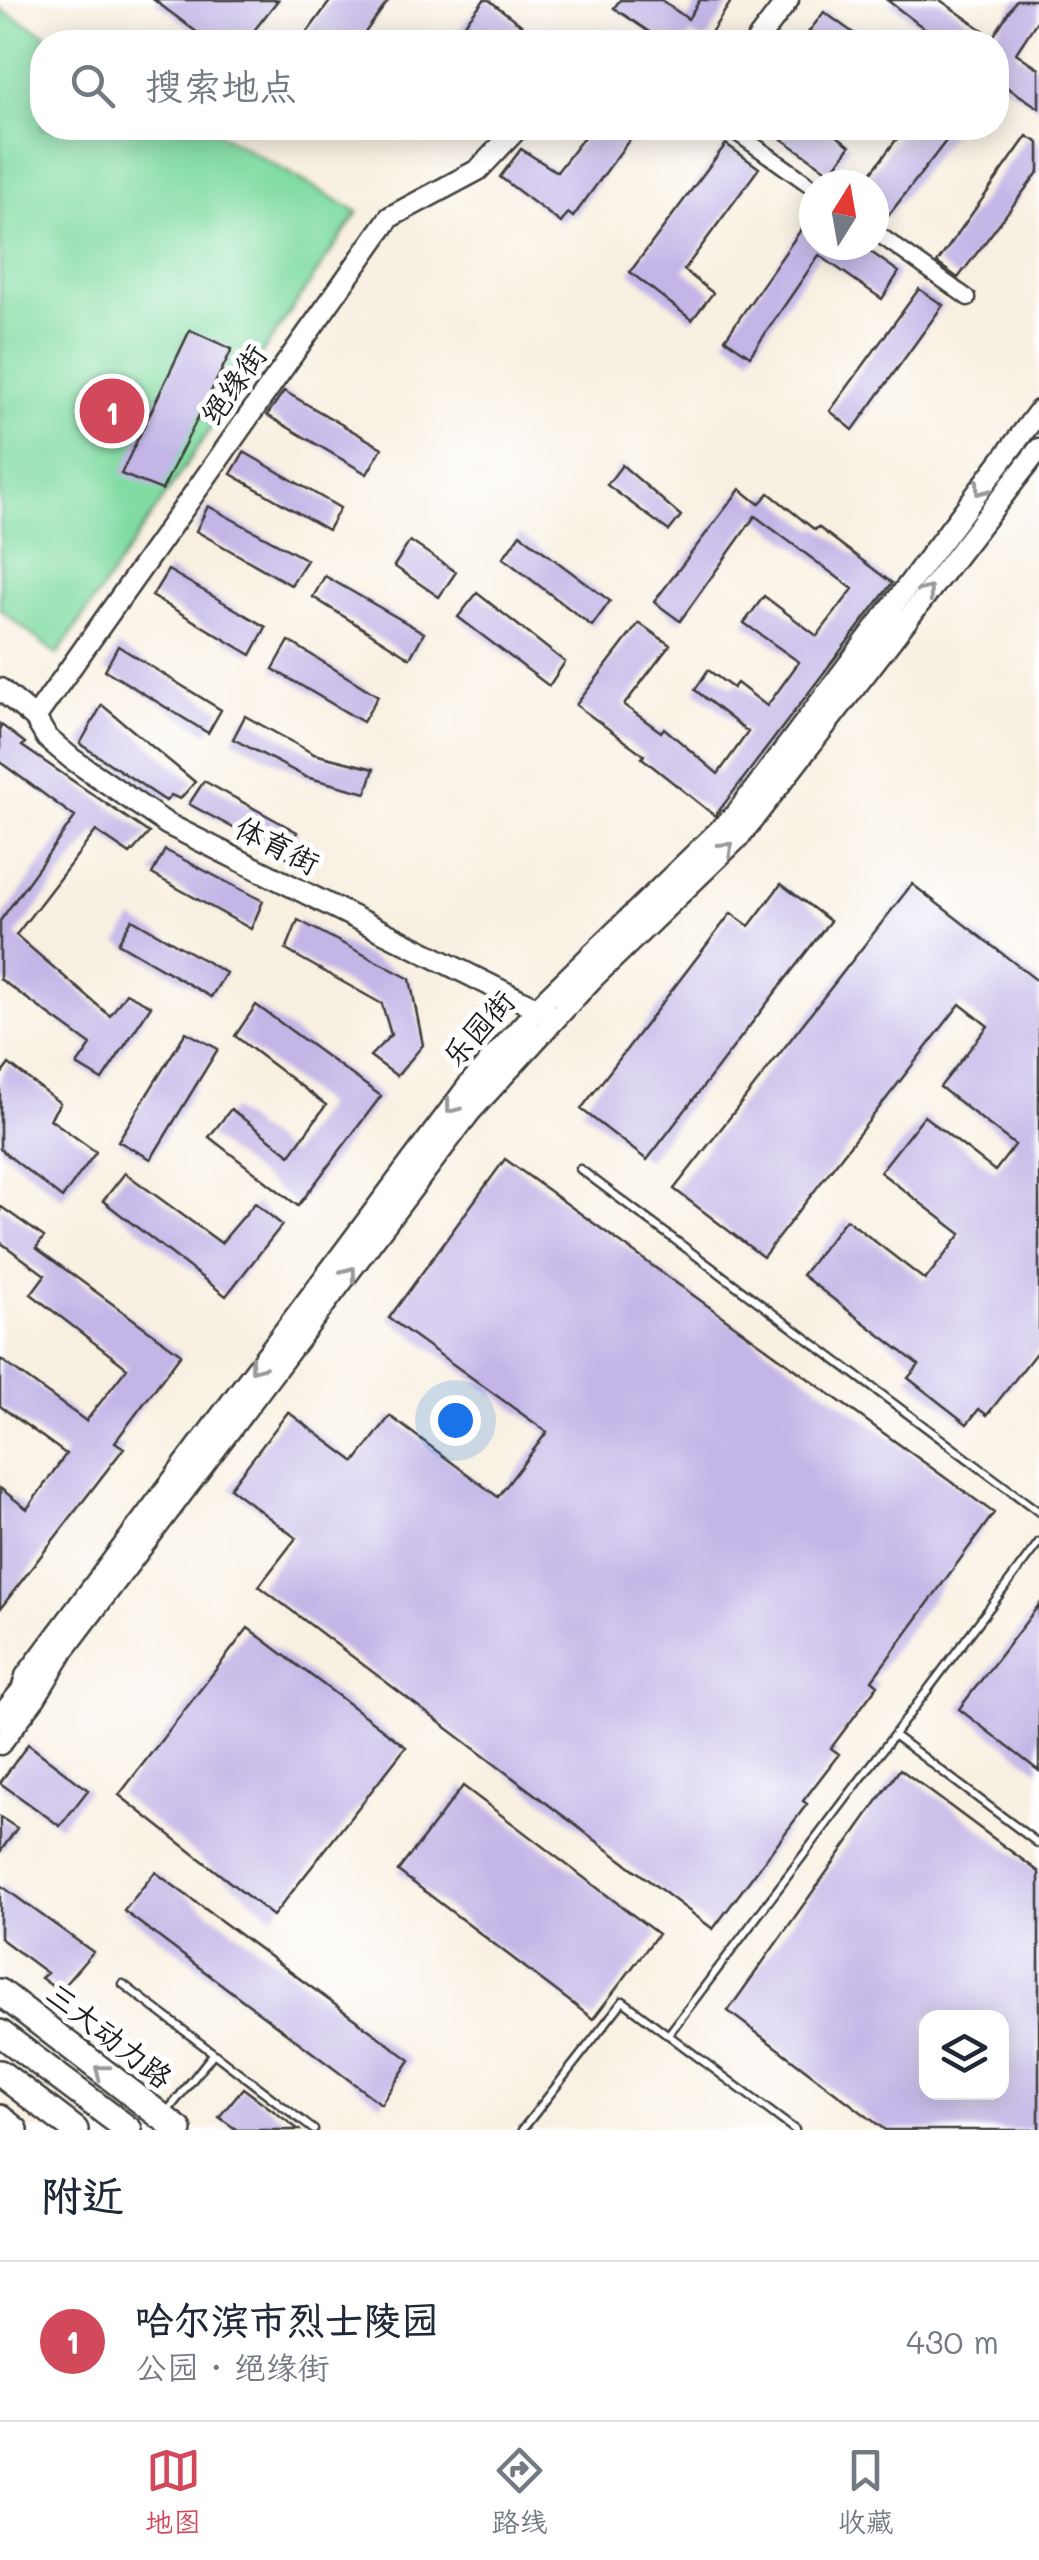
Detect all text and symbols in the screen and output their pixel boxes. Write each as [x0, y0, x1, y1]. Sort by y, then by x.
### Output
search box [30, 30, 1009, 140]
icon: search [65, 58, 120, 113]
text: 搜索地点 [145, 60, 297, 110]
north arrow [799, 170, 889, 260]
street label: 绝缘街 [190, 336, 275, 432]
pin: 1 [80, 374, 144, 448]
one-way arrow [975, 478, 992, 496]
one-way arrow [916, 585, 933, 603]
street label: 体育街 [229, 806, 327, 882]
one-way arrow [716, 842, 734, 860]
street label: 乐园街 [433, 981, 522, 1074]
one-way arrow [446, 1095, 463, 1113]
one-way arrow [338, 1266, 355, 1284]
one-way arrow [251, 1355, 268, 1373]
your location [430, 1395, 481, 1446]
street label: 三大动力路 [39, 1972, 182, 2096]
map controls [919, 2010, 1009, 2100]
button: layers [919, 2010, 1009, 2100]
one-way arrow [94, 2065, 112, 2082]
text: 附近 [40, 2167, 124, 2222]
text: 哈尔滨市烈士陵园 [135, 2294, 439, 2344]
text: 1 [65, 2320, 80, 2362]
text: 430 m [906, 2320, 999, 2362]
text: 公园 · 绝缘街 [135, 2345, 329, 2387]
tab: 地图 [145, 2443, 201, 2540]
tab: 路线 [491, 2443, 548, 2540]
tab: 收藏 [838, 2443, 894, 2540]

